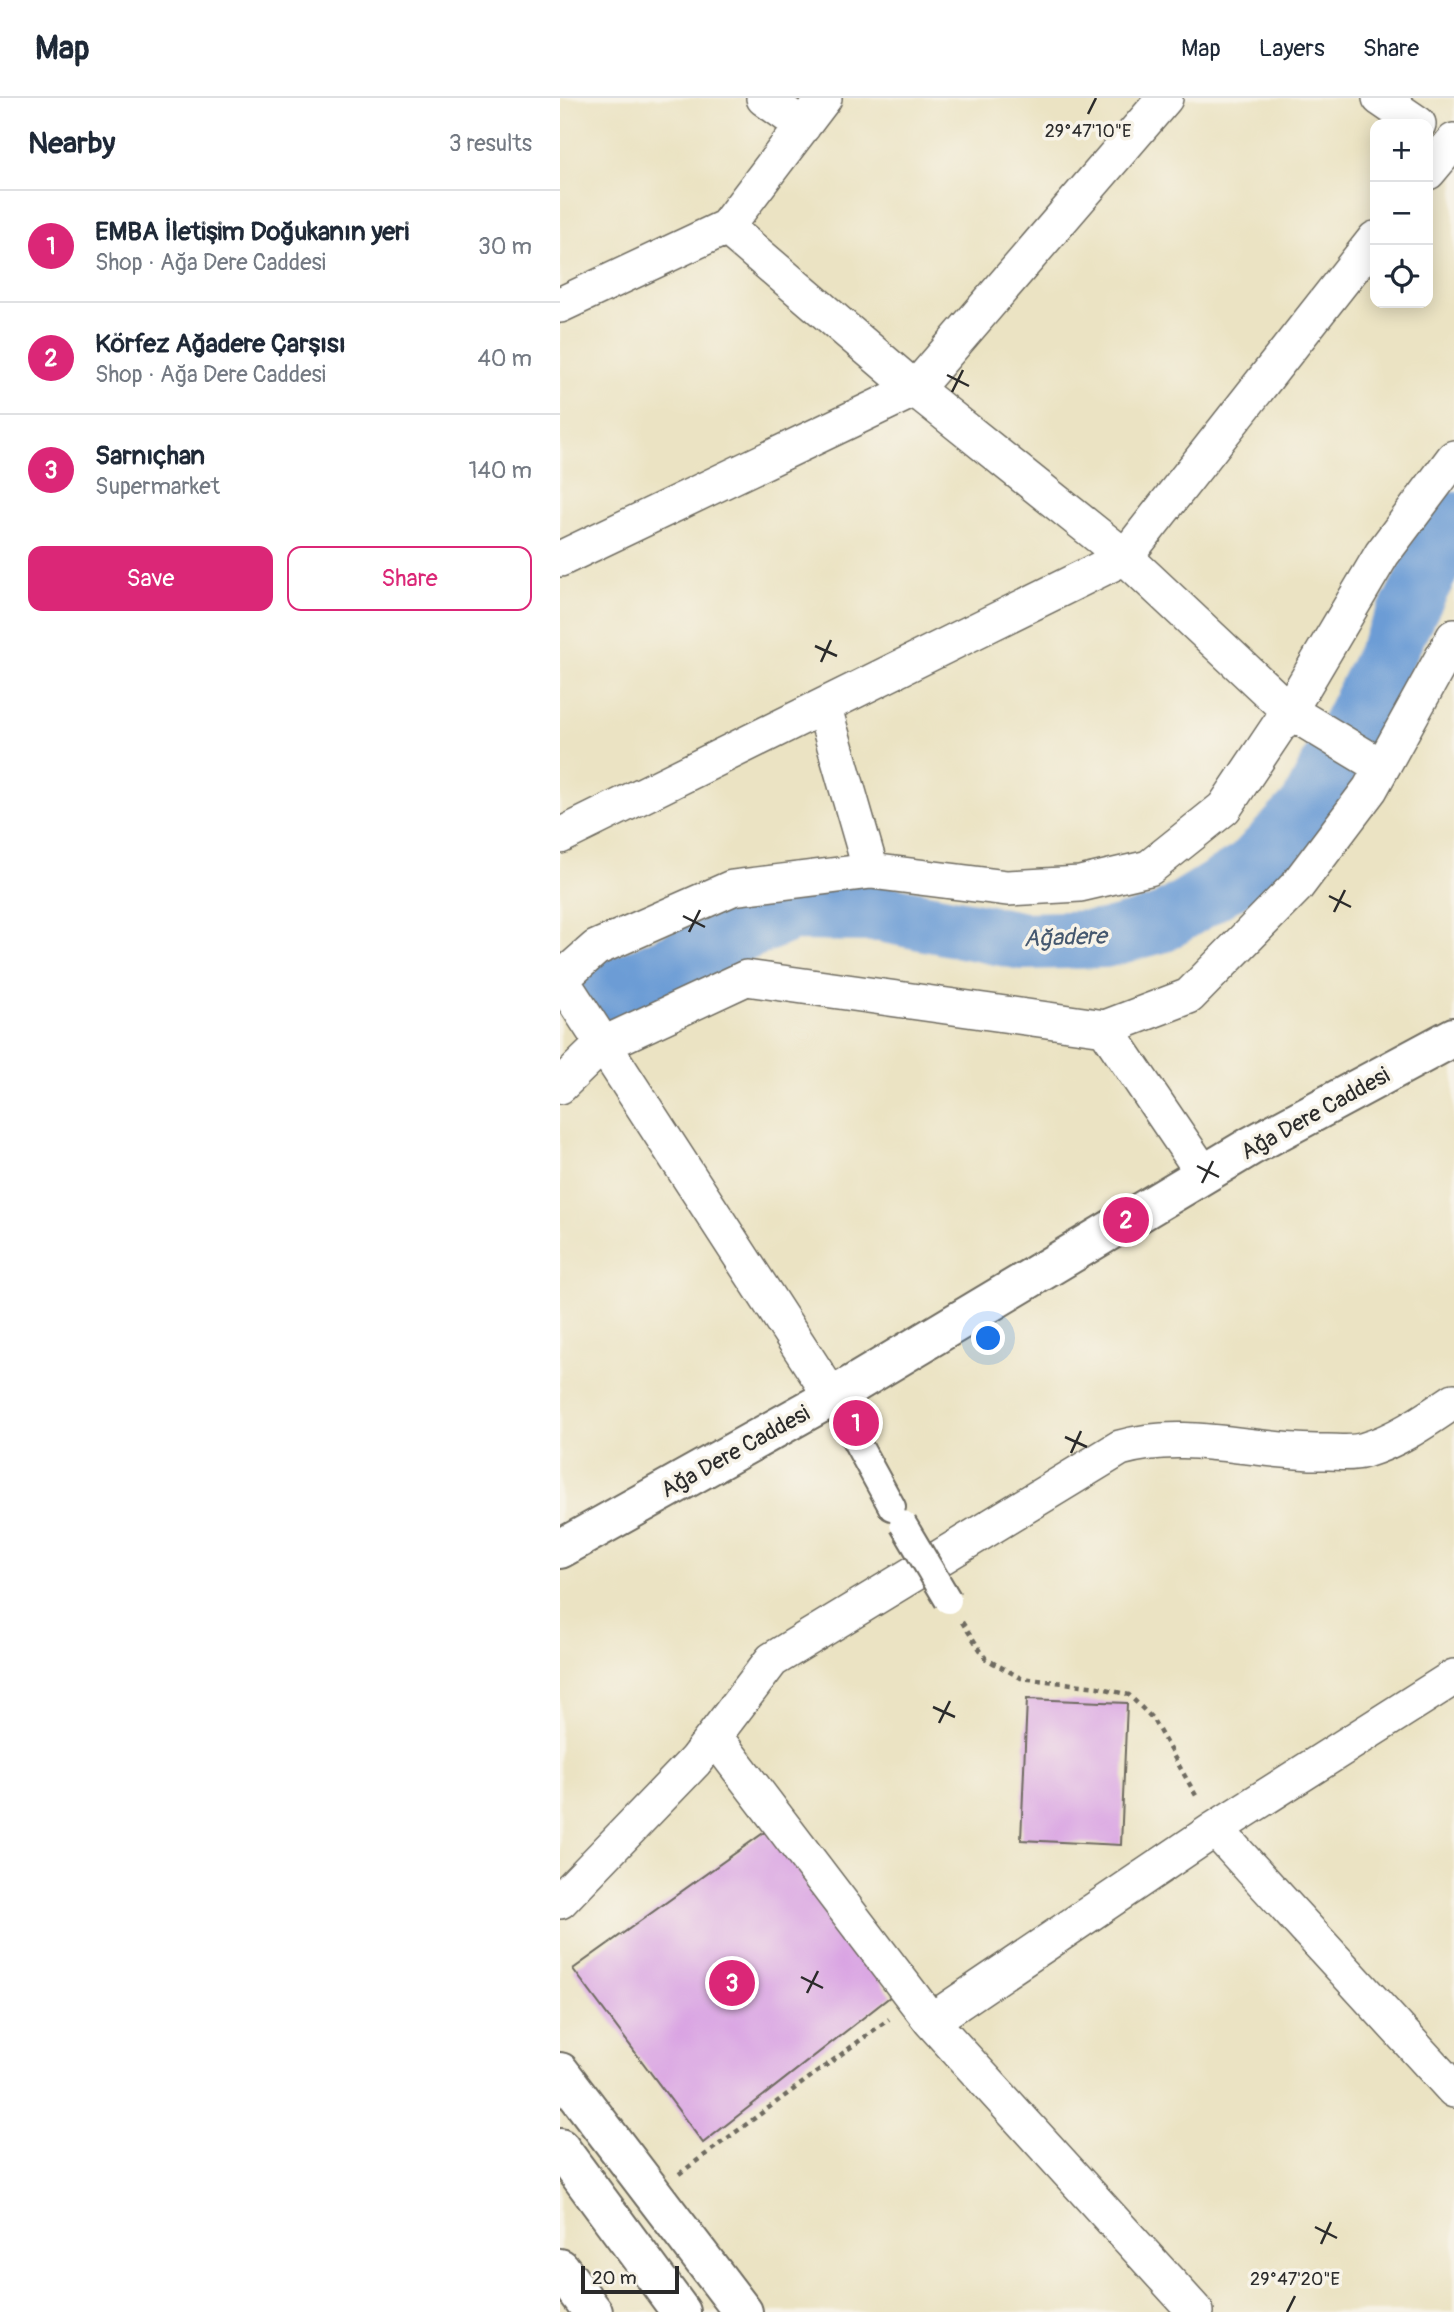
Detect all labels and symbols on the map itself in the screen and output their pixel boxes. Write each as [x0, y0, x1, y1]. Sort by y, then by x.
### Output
text: 29°47'10"E [1045, 120, 1131, 143]
water label: Ağadere [1023, 921, 1109, 953]
street label: Ağa Dere Caddesi [1236, 1061, 1395, 1166]
pin: 2 [1103, 1194, 1149, 1246]
your location [971, 1321, 1005, 1355]
pin: 1 [833, 1397, 879, 1449]
street label: Ağa Dere Caddesi [656, 1399, 815, 1504]
pin: 3 [709, 1957, 755, 2009]
scale bar [581, 2263, 679, 2295]
text: 29°47'20"E [1250, 2268, 1340, 2291]

